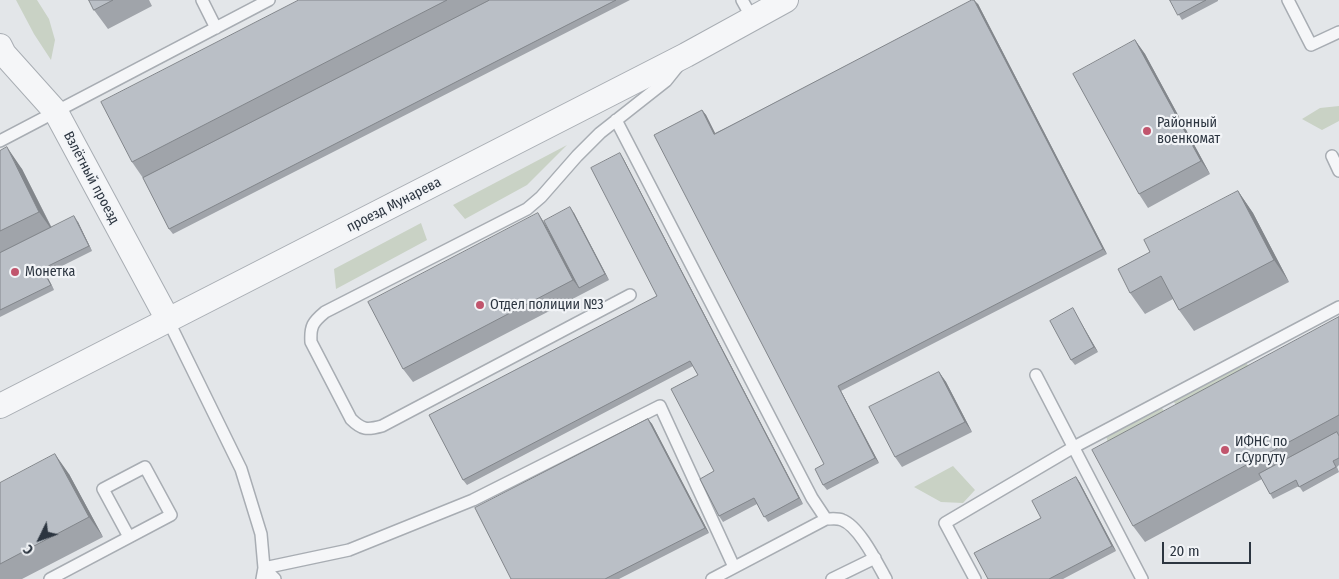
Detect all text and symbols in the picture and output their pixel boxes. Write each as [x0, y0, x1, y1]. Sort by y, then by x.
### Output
place label: Районный военкомат [1157, 115, 1220, 148]
marker: Районный военкомат [1141, 125, 1153, 137]
street label: Взлётный проезд [60, 129, 122, 227]
street label: проезд Мунарева [344, 174, 444, 236]
place label: Монетка [25, 264, 75, 280]
marker: Монетка [9, 266, 21, 278]
place label: Отдел полиции №3 [490, 297, 604, 313]
marker: Отдел полиции №3 [474, 299, 486, 311]
place label: ИФНС по г.Сургуту [1235, 434, 1287, 467]
marker: ИФНС по г.Сургуту [1219, 444, 1231, 456]
north arrow [15, 514, 65, 564]
scale bar [1164, 532, 1253, 564]
text: С [20, 541, 37, 558]
text: 20 m [1170, 542, 1200, 560]

